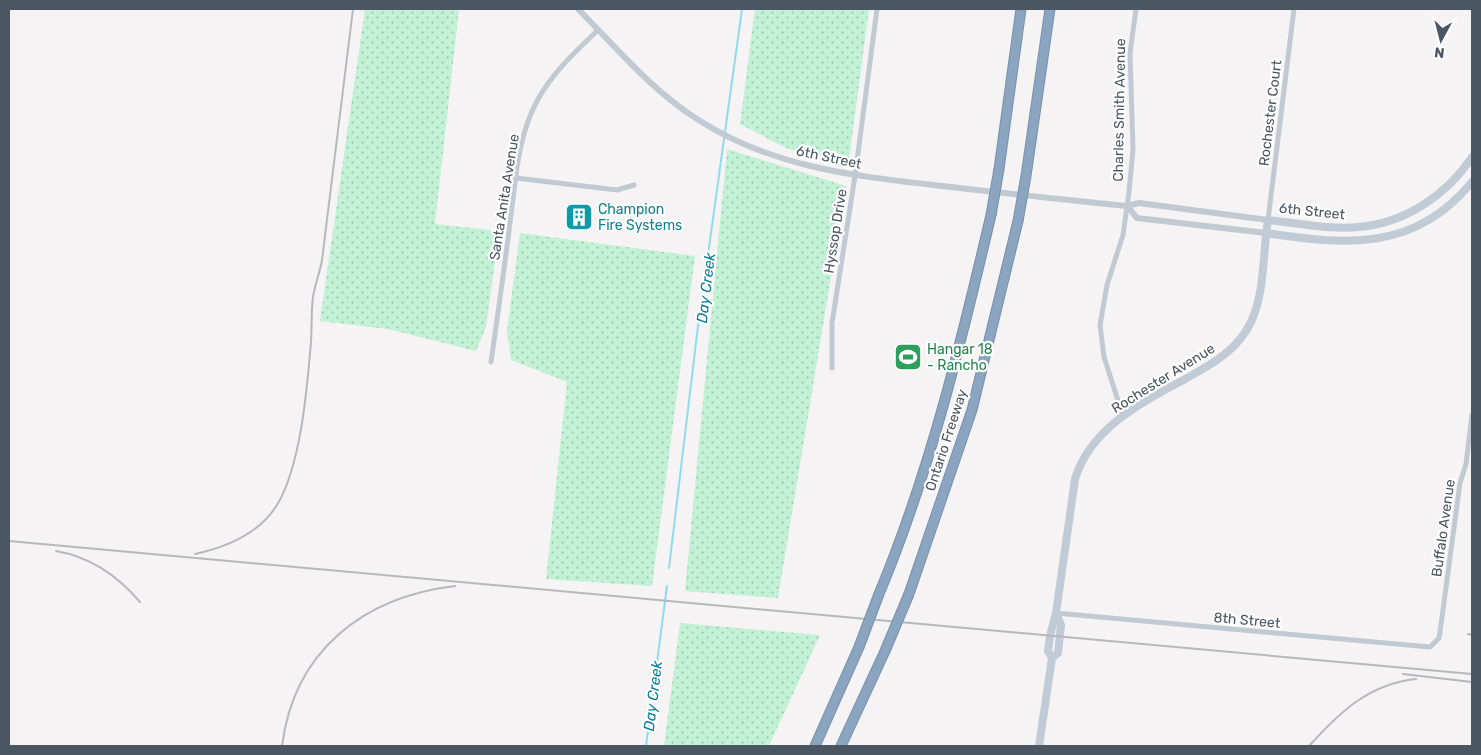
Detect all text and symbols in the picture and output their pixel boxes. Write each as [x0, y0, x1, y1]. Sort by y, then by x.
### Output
north arrow [1416, 15, 1466, 65]
street label: Charles Smith Avenue [1110, 38, 1129, 182]
text: N [1433, 43, 1446, 61]
street label: Rochester Court [1256, 59, 1285, 167]
street label: Santa Anita Avenue [486, 133, 523, 261]
street label: 6th Street [795, 142, 864, 173]
street label: Hyssop Drive [820, 187, 851, 275]
street label: 6th Street [1278, 200, 1346, 223]
place label: Champion Fire Systems [598, 201, 682, 234]
building icon: Champion Fire Systems [564, 202, 594, 232]
water label: Day Creek [693, 251, 719, 324]
street label: Rochester Avenue [1108, 340, 1218, 417]
place label: Hangar 18 - Rancho [927, 341, 993, 374]
sports icon: Hangar 18 - Rancho [893, 342, 923, 372]
street label: Ontario Freeway [922, 387, 971, 493]
street label: Buffalo Avenue [1428, 478, 1459, 578]
street label: 8th Street [1213, 609, 1281, 632]
water label: Day Creek [640, 659, 666, 732]

